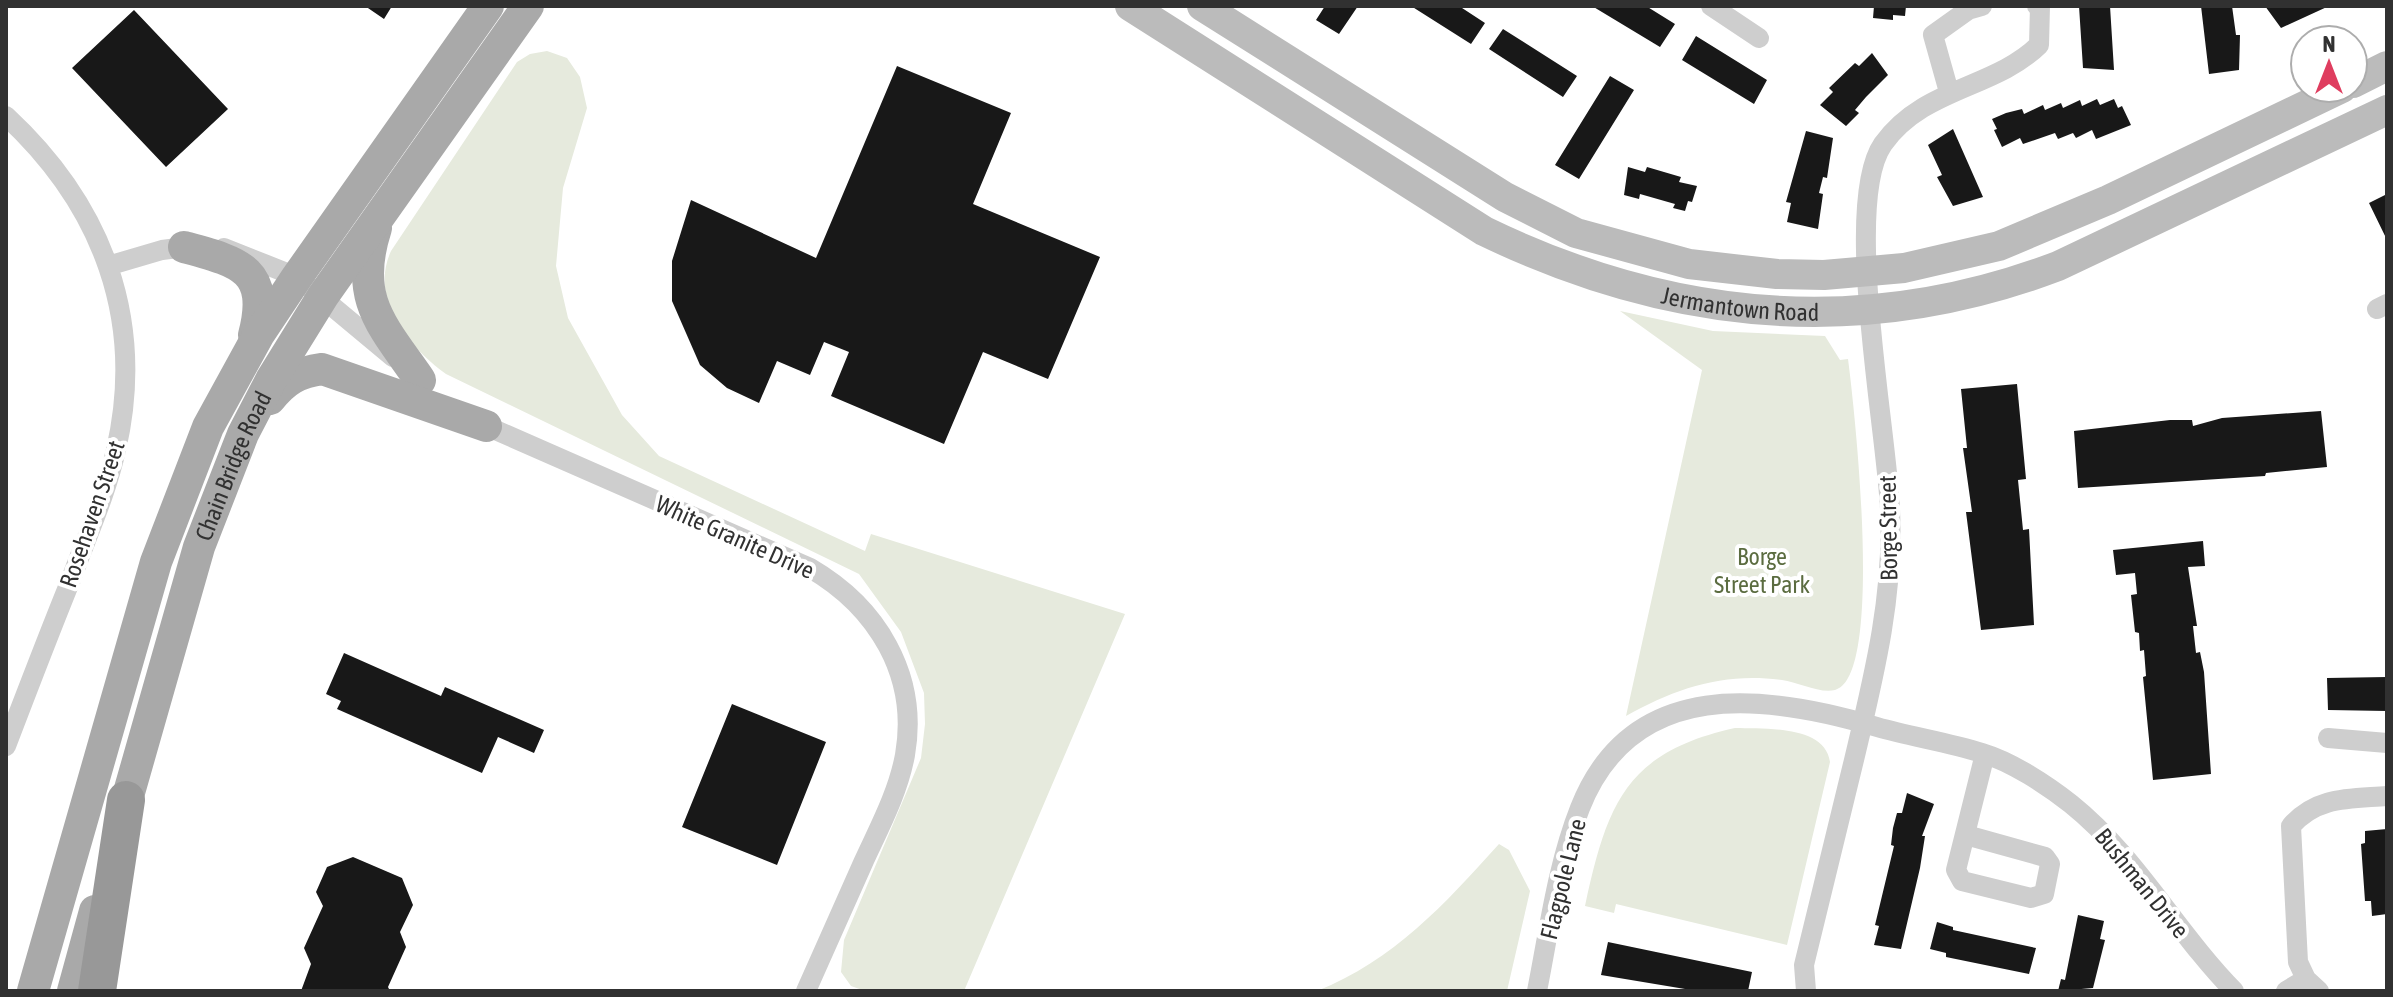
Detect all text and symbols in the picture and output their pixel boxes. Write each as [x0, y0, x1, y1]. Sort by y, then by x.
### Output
north arrow [2289, 24, 2369, 104]
text: N [2323, 31, 2335, 57]
street label: Jermantown Road [1659, 281, 1819, 325]
street label: Chain Bridge Road [189, 387, 276, 544]
street label: Rosehaven Street [54, 437, 130, 591]
street label: Borge Street [1874, 475, 1902, 581]
street label: White Granite Drive [652, 490, 818, 584]
park label: Borge Street Park [1714, 543, 1810, 598]
street label: Flagpole Lane [1535, 816, 1591, 942]
street label: Bushman Drive [2090, 823, 2194, 943]

